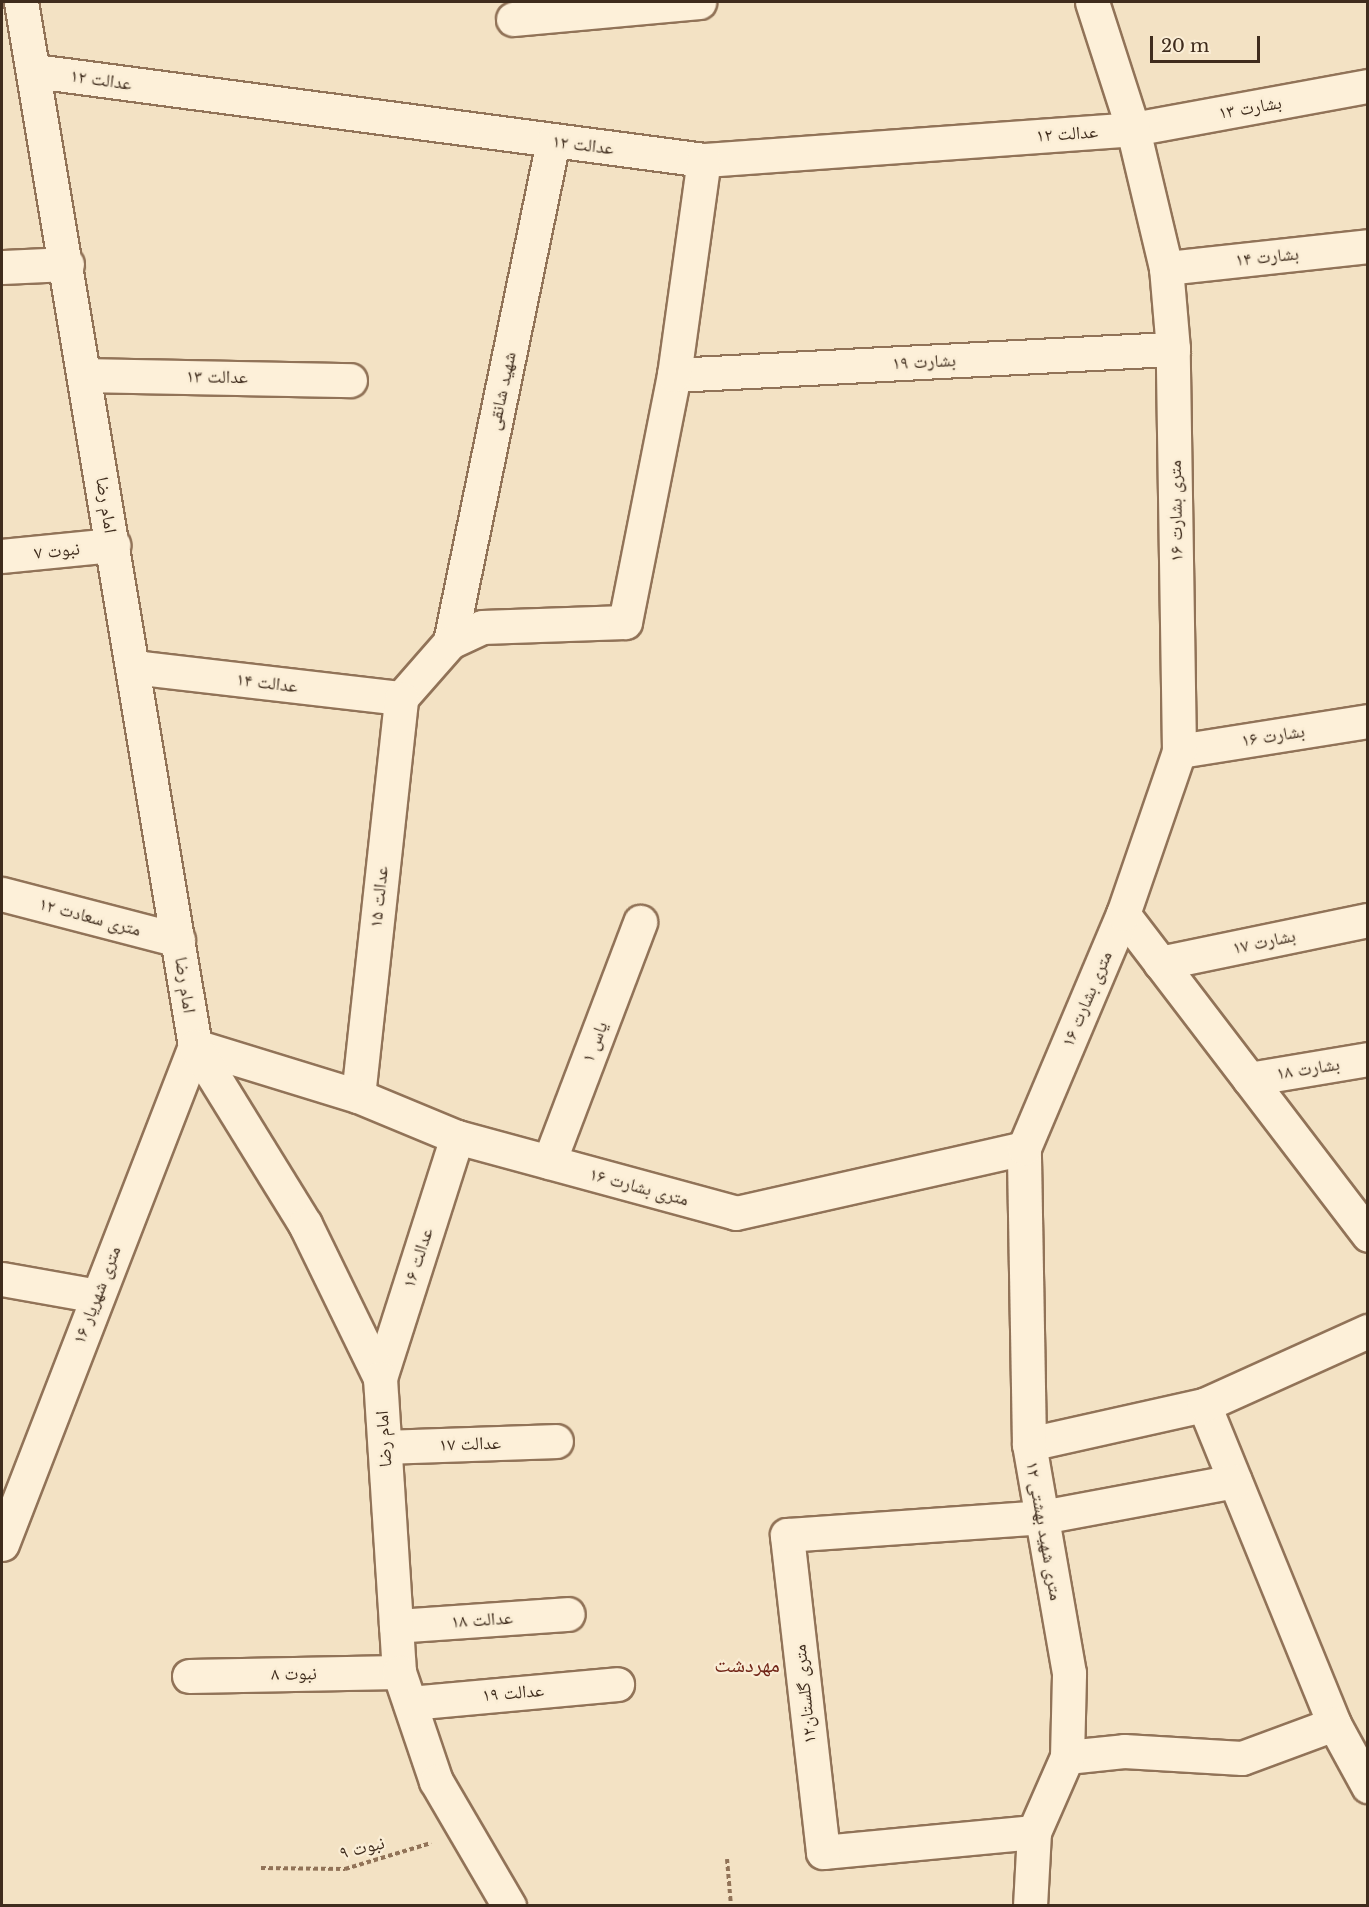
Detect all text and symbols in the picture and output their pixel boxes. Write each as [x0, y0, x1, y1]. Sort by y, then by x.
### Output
scale bar [1153, 24, 1262, 62]
text: 20 m [1161, 35, 1209, 57]
street label: عدالت ۱۲ [69, 65, 133, 95]
street label: بشارت ۱۳ [1217, 92, 1283, 124]
street label: عدالت ۱۲ [1035, 121, 1099, 147]
street label: عدالت ۱۲ [551, 131, 615, 159]
street label: بشارت ۱۴ [1234, 243, 1300, 271]
street label: شهید شانقی [483, 350, 521, 432]
street label: بشارت ۱۹ [892, 350, 956, 374]
street label: عدالت ۱۳ [186, 366, 248, 388]
street label: ۱۶ متری بشارت [1164, 460, 1188, 562]
street label: امام رضا [91, 475, 121, 535]
street label: نبوت ۷ [33, 538, 81, 564]
street label: عدالت ۱۴ [235, 669, 299, 697]
street label: بشارت ۱۶ [1240, 720, 1306, 752]
street label: عدالت ۱۵ [365, 865, 393, 929]
street label: ۱۲ متری سعادت [37, 893, 143, 941]
street label: بشارت ۱۷ [1231, 925, 1297, 959]
street label: ۱۶ متری بشارت [1057, 948, 1117, 1050]
street label: امام رضا [170, 955, 200, 1015]
street label: یاس ۱ [577, 1018, 613, 1066]
street label: بشارت ۱۸ [1275, 1053, 1341, 1085]
street label: ۱۶ متری بشارت [587, 1163, 691, 1211]
street label: عدالت ۱۶ [398, 1225, 438, 1291]
street label: ۱۶ متری شهریار [68, 1243, 126, 1347]
street label: امام رضا [371, 1410, 397, 1468]
street label: عدالت ۱۷ [439, 1432, 501, 1456]
street label: ۱۲ متری شهید بهشتی [1021, 1460, 1067, 1602]
street label: عدالت ۱۸ [450, 1607, 514, 1633]
street label: ۱۲متری گلستان [789, 1643, 821, 1745]
district label: مهردشت [714, 1652, 780, 1678]
street label: نبوت ۸ [271, 1663, 317, 1685]
street label: عدالت ۱۹ [481, 1680, 545, 1706]
street label: نبوت ۹ [337, 1832, 387, 1864]

